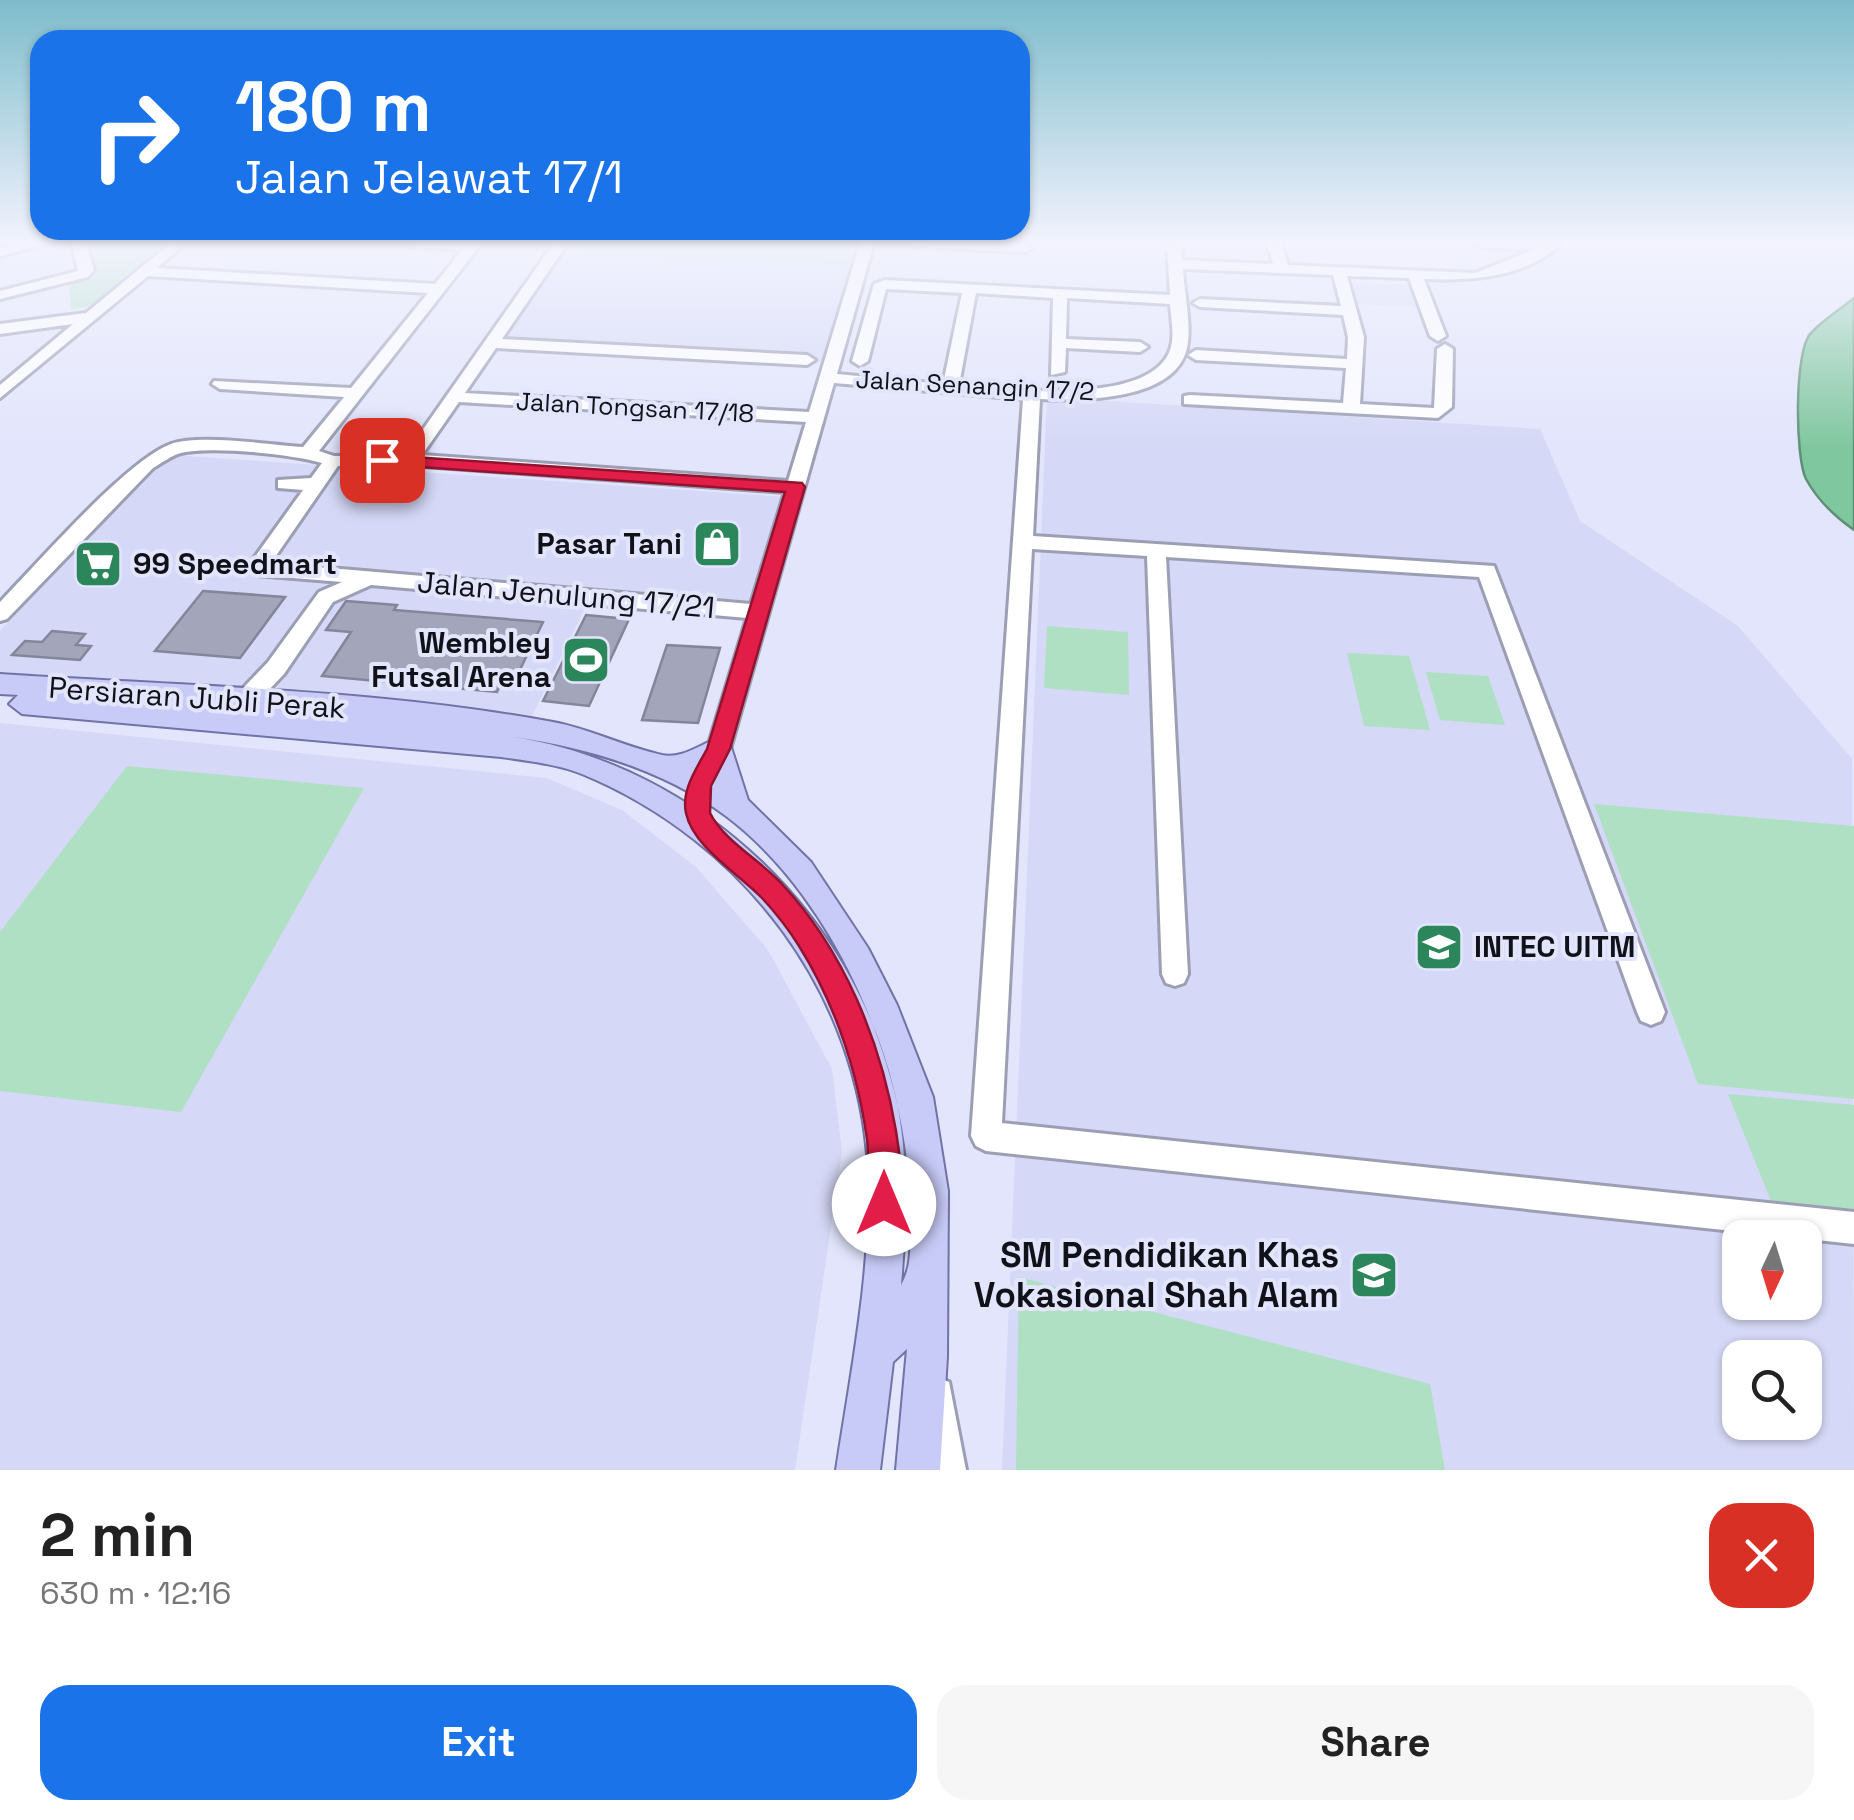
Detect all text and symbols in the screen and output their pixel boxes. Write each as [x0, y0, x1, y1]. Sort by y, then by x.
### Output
text: 180 m [235, 62, 432, 151]
icon: right [70, 70, 200, 200]
text: Jalan Jelawat 17/1 [235, 149, 623, 206]
street label: Jalan Senangin 17/2 [855, 363, 1095, 407]
street label: Jalan Tongsan 17/18 [515, 385, 755, 429]
pin [340, 418, 425, 503]
icon: arrive [355, 433, 410, 488]
shop icon: Pasar Tani [691, 518, 743, 570]
place label: Pasar Tani [537, 524, 682, 563]
supermarket icon: 99 Speedmart [72, 538, 124, 590]
place label: 99 Speedmart [133, 544, 337, 583]
street label: Jalan Jenulung 17/21 [416, 562, 716, 627]
place label: Wembley Futsal Arena [371, 623, 551, 696]
sports icon: Wembley Futsal Arena [560, 634, 612, 686]
street label: Persiaran Jubli Perak [47, 668, 347, 727]
school or university icon: INTEC UITM [1413, 921, 1465, 973]
place label: INTEC UITM [1474, 927, 1635, 966]
position arrow [832, 1152, 936, 1256]
north arrow [1722, 1220, 1822, 1320]
map controls [1722, 1220, 1822, 1440]
place label: SM Pendidikan Khas Vokasional Shah Alam [974, 1233, 1339, 1317]
school or university icon: SM Pendidikan Khas Vokasional Shah Alam [1348, 1249, 1400, 1301]
button: search [1722, 1340, 1822, 1440]
text: 2 min [40, 1497, 195, 1574]
button: close [1709, 1503, 1814, 1608]
text: 630 m · 12:16 [40, 1573, 231, 1613]
button: Exit [40, 1685, 917, 1800]
button: Share [937, 1685, 1814, 1800]

